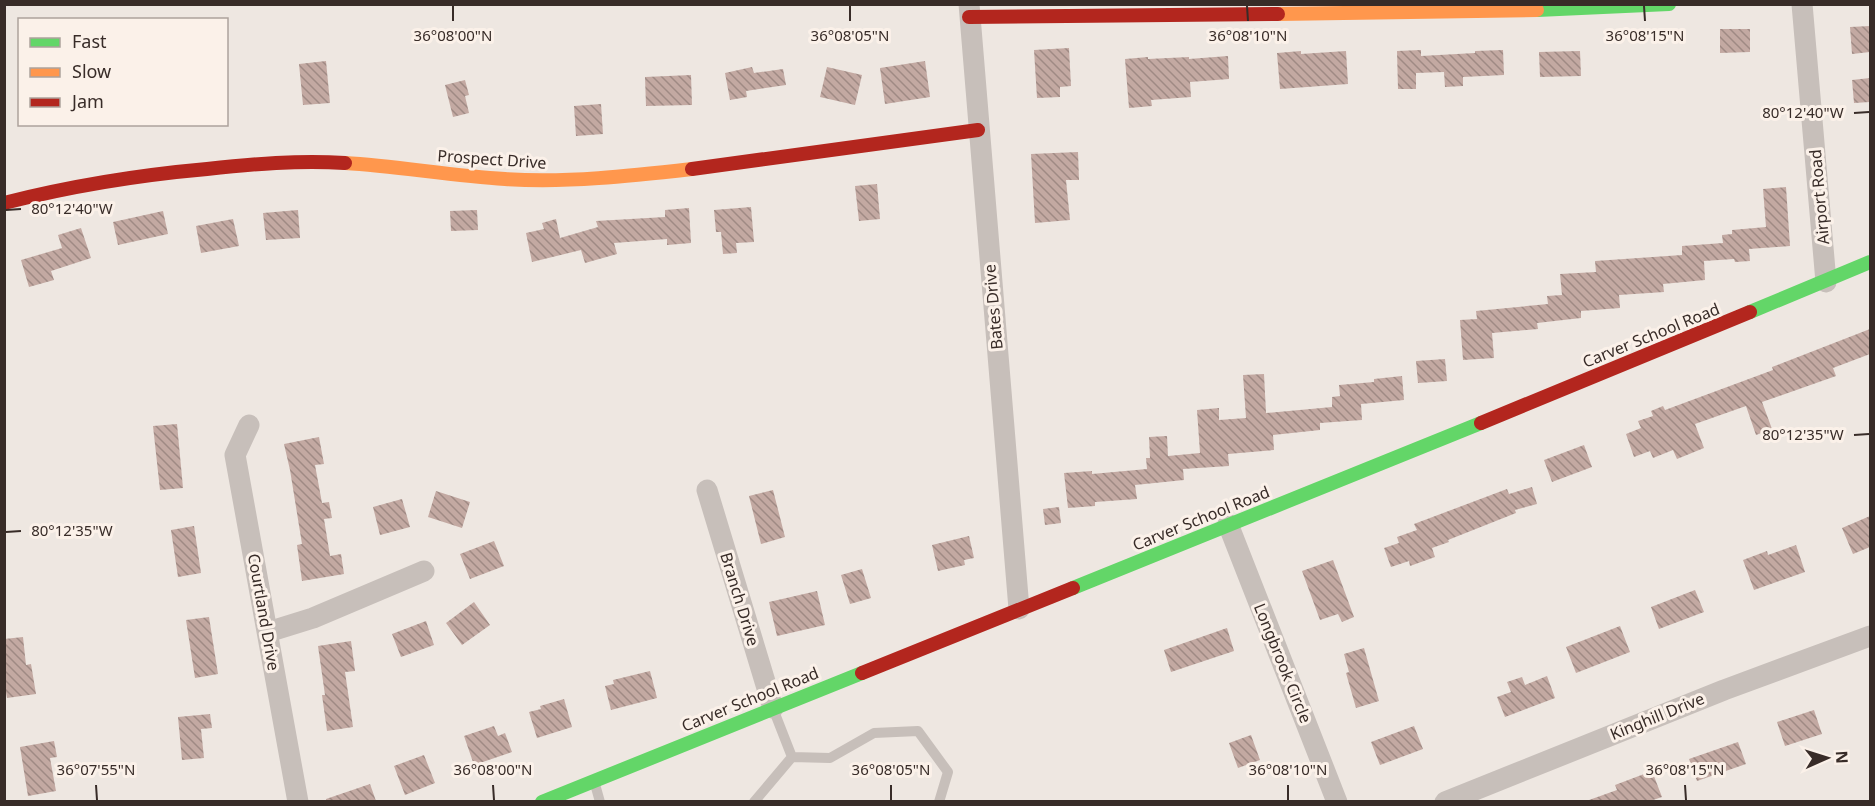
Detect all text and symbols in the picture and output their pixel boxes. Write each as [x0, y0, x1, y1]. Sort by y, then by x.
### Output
legend [18, 18, 228, 126]
text: 36°08'00"N [414, 25, 492, 45]
text: 36°08'05"N [811, 25, 889, 45]
text: 36°08'10"N [1209, 25, 1287, 45]
text: 36°08'15"N [1606, 25, 1684, 45]
text: Fast [72, 29, 107, 53]
text: Slow [72, 59, 111, 83]
text: Jam [70, 89, 104, 113]
text: 80°12'40"W [1762, 102, 1844, 122]
street label: Prospect Drive [437, 144, 547, 174]
street label: Airport Road [1804, 148, 1834, 246]
text: 80°12'40"W [31, 198, 113, 218]
street label: Bates Drive [978, 263, 1008, 351]
street label: Carver School Road [1579, 297, 1723, 373]
text: 80°12'35"W [1762, 424, 1844, 444]
street label: Carver School Road [1129, 480, 1273, 556]
text: 80°12'35"W [31, 520, 113, 540]
street label: Branch Drive [715, 549, 765, 649]
street label: Courtland Drive [243, 552, 285, 672]
street label: Longbrook Circle [1249, 600, 1317, 726]
street label: Carver School Road [678, 661, 822, 737]
street label: Kinghill Drive [1607, 687, 1707, 745]
north arrow [1797, 728, 1857, 788]
text: N [1831, 750, 1853, 764]
text: 36°07'55"N [57, 759, 135, 779]
text: 36°08'00"N [454, 759, 532, 779]
text: 36°08'05"N [852, 759, 930, 779]
text: 36°08'10"N [1249, 759, 1327, 779]
text: 36°08'15"N [1646, 759, 1724, 779]

